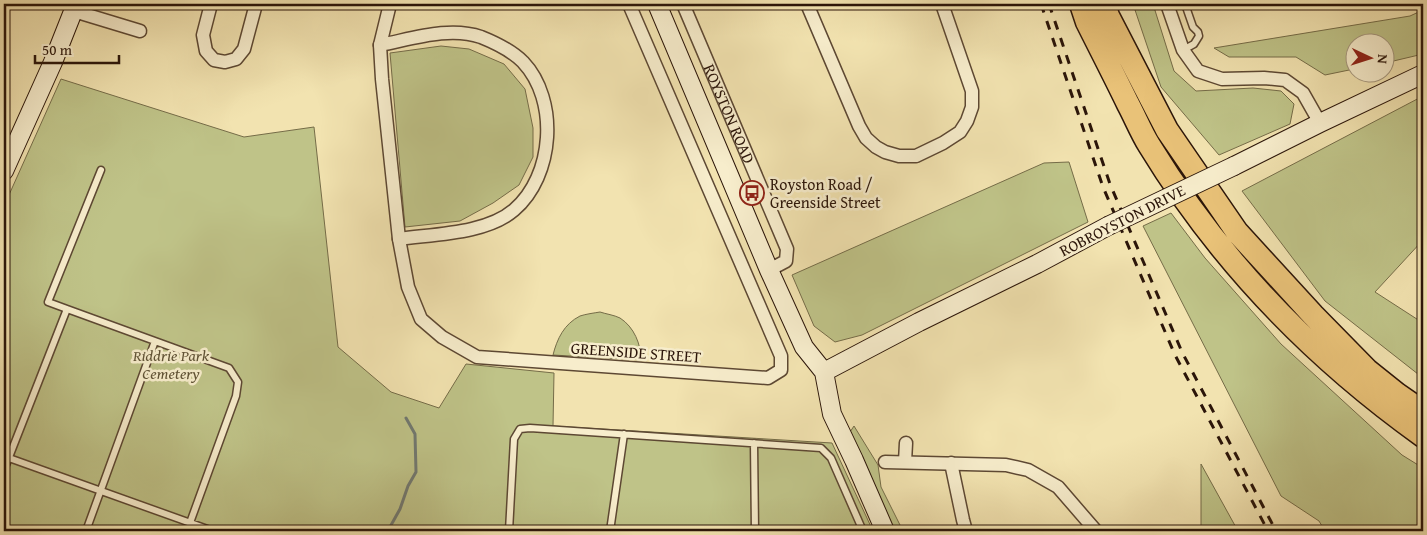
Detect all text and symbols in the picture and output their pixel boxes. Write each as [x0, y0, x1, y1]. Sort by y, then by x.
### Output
scale bar [35, 32, 119, 64]
north arrow [1344, 32, 1394, 82]
text: 50 m [42, 39, 73, 60]
text: N [1373, 54, 1393, 65]
street label: ROYSTON ROAD [698, 60, 761, 167]
place label: Royston Road / Greenside Street [770, 172, 881, 214]
street label: ROBROYSTON DRIVE [1055, 178, 1189, 262]
bus stop icon: Royston Road / Greenside Street [739, 180, 765, 206]
street label: GREENSIDE STREET [570, 335, 702, 369]
park label: Riddrie Park Cemetery [132, 343, 210, 385]

